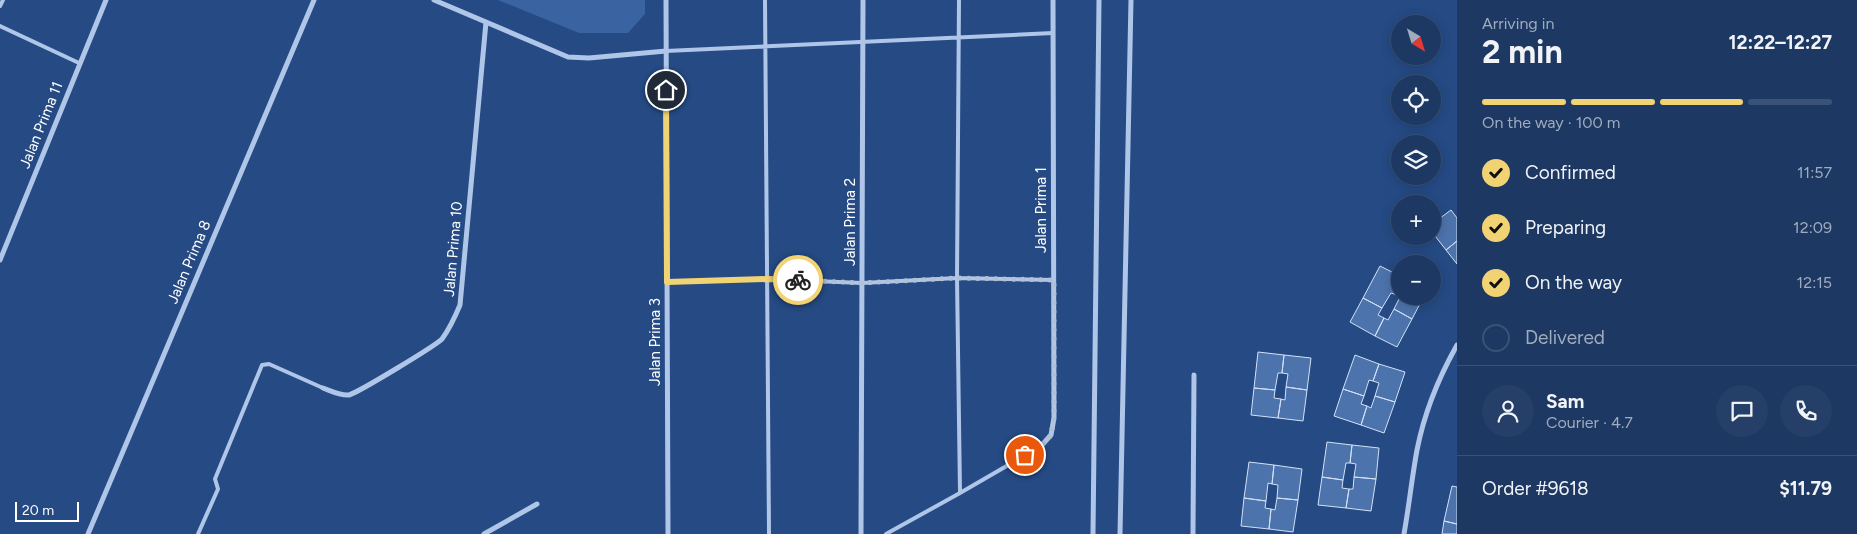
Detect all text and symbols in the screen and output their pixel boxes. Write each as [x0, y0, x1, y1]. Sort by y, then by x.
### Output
text: Arriving in [1482, 14, 1554, 33]
north arrow [1391, 15, 1441, 65]
map controls [1391, 15, 1441, 305]
text: 12:22–12:27 [1729, 31, 1832, 54]
text: 2 min [1482, 33, 1563, 71]
pin [645, 69, 687, 111]
button: locate [1391, 75, 1441, 125]
icon: home [652, 76, 680, 104]
street label: Jalan Prima 11 [15, 79, 67, 171]
text: On the way · 100 m [1482, 113, 1620, 132]
button: layers [1391, 135, 1441, 185]
icon: check [1482, 159, 1510, 187]
text: Confirmed [1525, 161, 1616, 184]
text: 11:57 [1797, 163, 1832, 182]
street label: Jalan Prima 1 [1032, 167, 1050, 253]
street label: Jalan Prima 2 [841, 178, 859, 266]
button: + [1391, 195, 1441, 245]
street label: Jalan Prima 10 [440, 201, 466, 297]
icon: check [1482, 214, 1510, 242]
text: Preparing [1525, 216, 1606, 239]
street label: Jalan Prima 8 [163, 218, 215, 306]
text: 12:09 [1793, 218, 1832, 237]
courier [773, 255, 823, 305]
button: − [1391, 255, 1441, 305]
icon: bike [784, 266, 812, 294]
icon: check [1482, 269, 1510, 297]
text: On the way [1525, 271, 1622, 294]
text: 12:15 [1797, 273, 1832, 292]
street label: Jalan Prima 3 [646, 298, 664, 386]
text: Delivered [1525, 326, 1605, 349]
button: person [1482, 385, 1534, 437]
button: chat [1716, 385, 1768, 437]
button: phone [1780, 385, 1832, 437]
text: Sam [1546, 390, 1584, 413]
text: Courier · 4.7 [1546, 413, 1633, 432]
pin [1004, 434, 1046, 476]
icon: bag [1011, 441, 1039, 469]
text: Order #9618 [1482, 477, 1589, 500]
text: $11.79 [1779, 477, 1832, 500]
scale bar [15, 499, 79, 522]
text: 20 m [22, 502, 54, 519]

